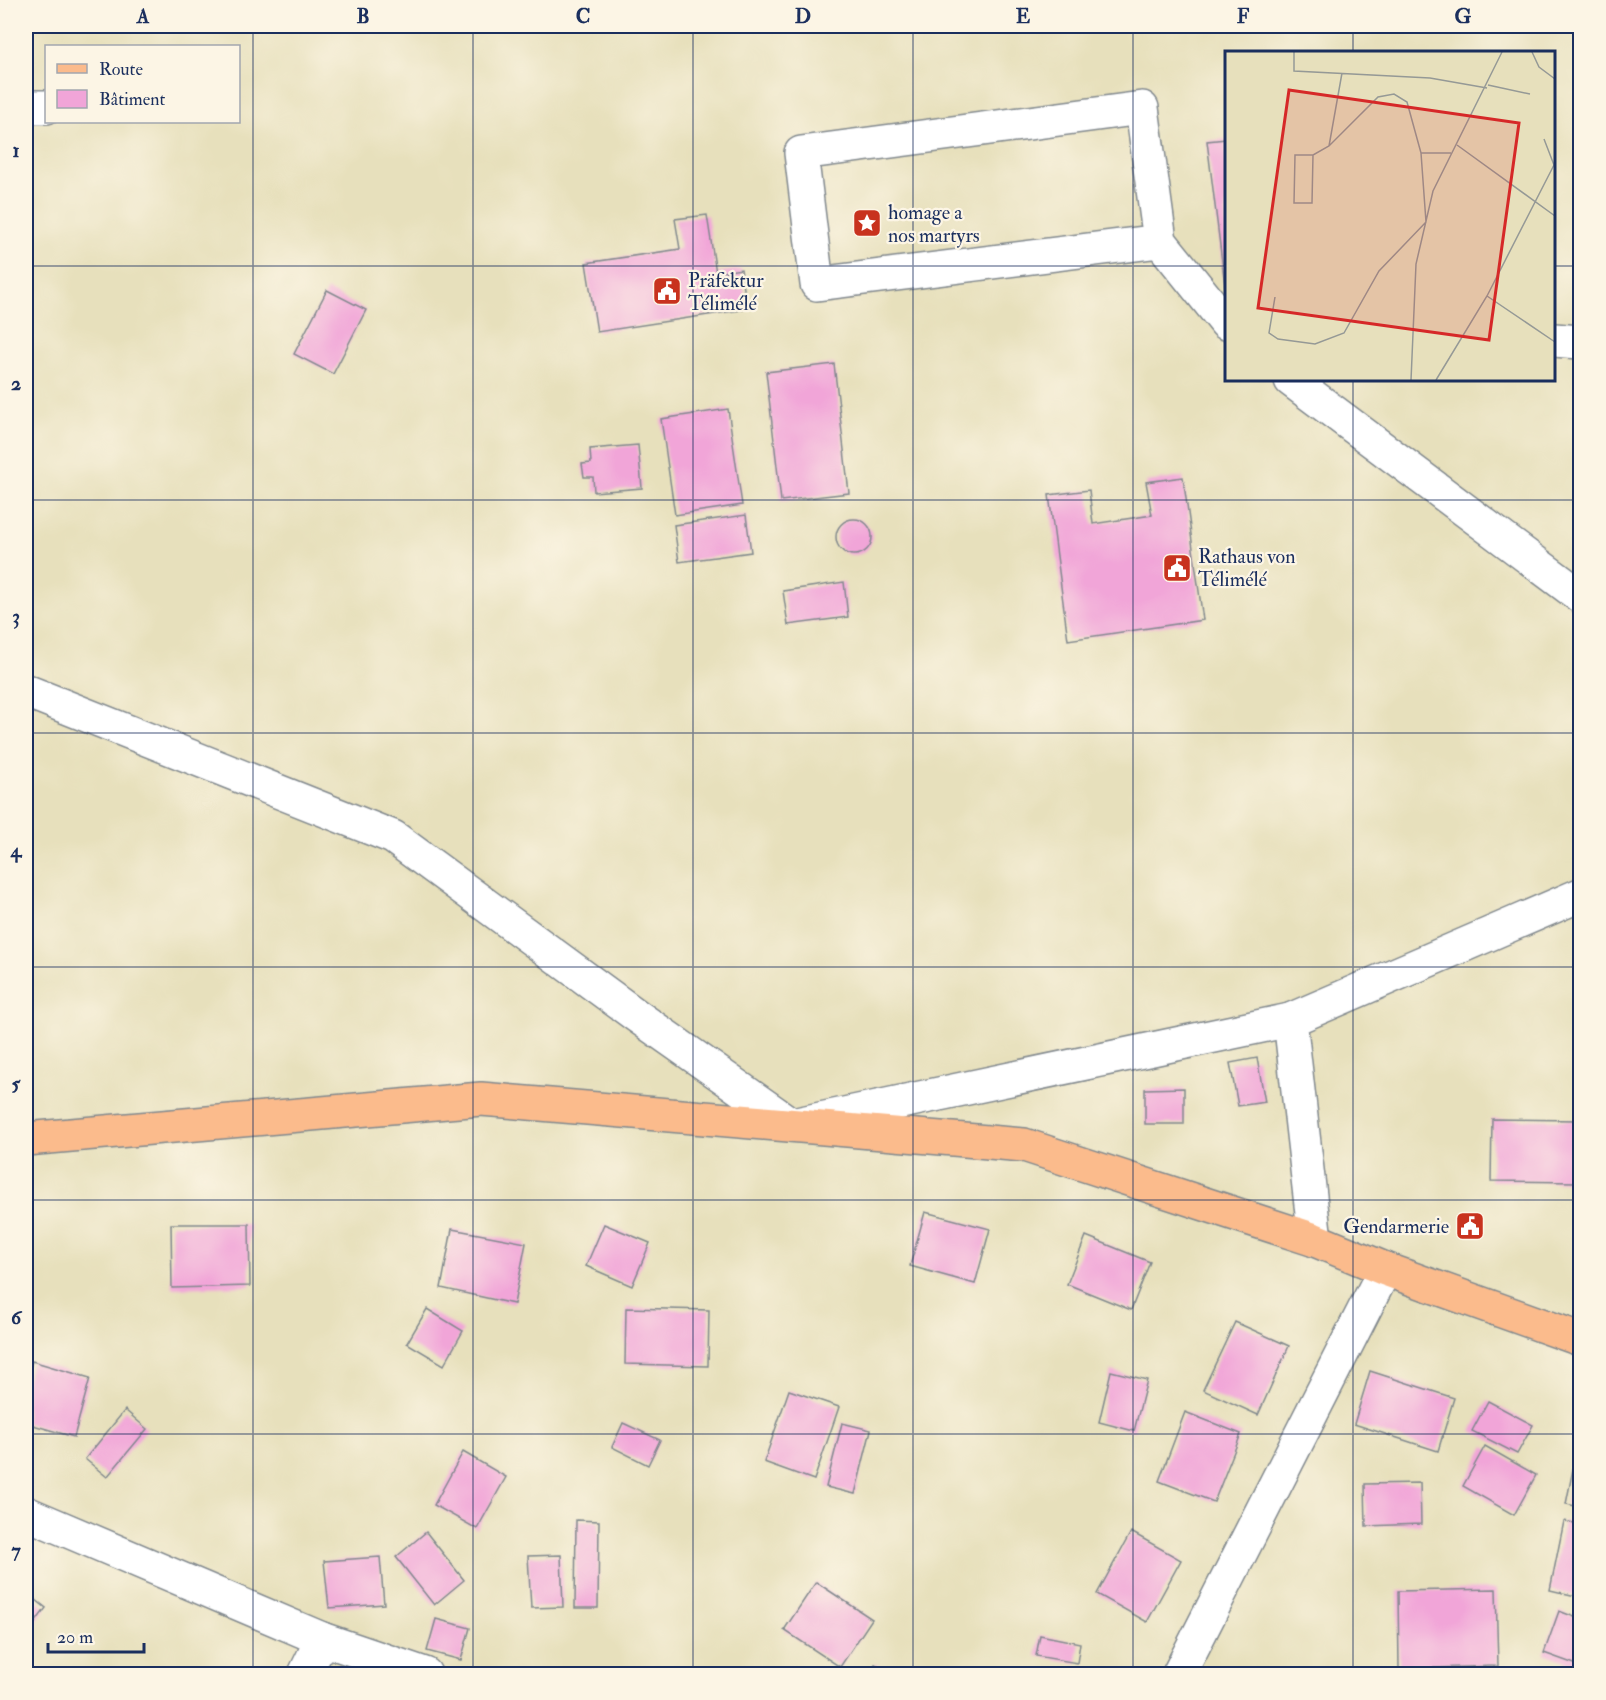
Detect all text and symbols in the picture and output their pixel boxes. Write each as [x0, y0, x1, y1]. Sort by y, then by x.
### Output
text: A [136, 4, 150, 29]
text: B [356, 4, 370, 29]
text: C [576, 4, 590, 29]
text: D [795, 4, 811, 29]
text: E [1016, 4, 1031, 29]
text: F [1237, 4, 1250, 29]
text: G [1455, 4, 1472, 29]
legend [45, 45, 240, 123]
inset map [1225, 51, 1555, 381]
text: Route [99, 58, 143, 81]
text: Bâtiment [99, 88, 165, 111]
text: 1 [12, 138, 20, 163]
place label: homage a nos martyrs [888, 200, 980, 248]
place icon: homage a nos martyrs [851, 207, 883, 239]
place label: Präfektur Télimélé [688, 268, 764, 316]
public building icon: Präfektur Télimélé [651, 275, 683, 307]
text: 2 [11, 371, 21, 396]
place label: Rathaus von Télimélé [1198, 544, 1296, 592]
public building icon: Rathaus von Télimélé [1161, 552, 1193, 584]
text: 3 [12, 604, 20, 629]
text: 4 [10, 838, 23, 863]
text: 5 [12, 1071, 22, 1096]
public building icon: Gendarmerie [1454, 1210, 1486, 1242]
place label: Gendarmerie [1343, 1214, 1449, 1239]
text: 6 [11, 1305, 23, 1330]
text: 7 [11, 1538, 21, 1563]
scale bar [48, 1616, 144, 1654]
text: 20 m [57, 1626, 93, 1649]

